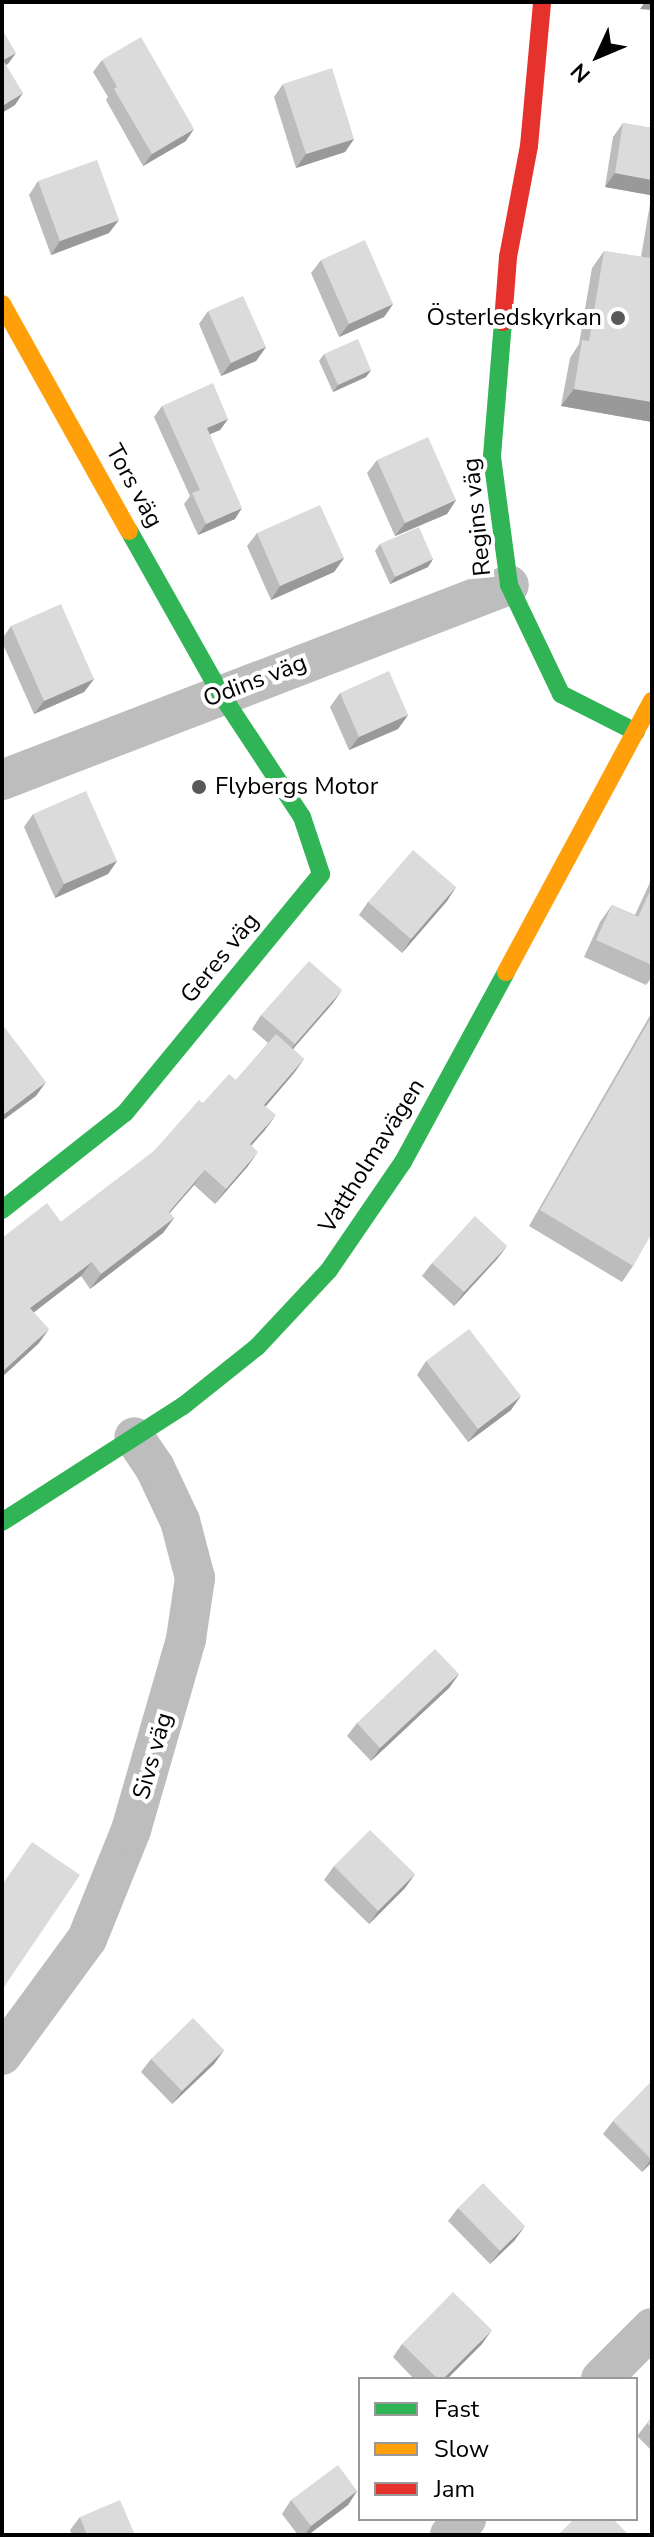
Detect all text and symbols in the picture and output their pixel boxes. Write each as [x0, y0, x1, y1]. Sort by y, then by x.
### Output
north arrow [558, 16, 638, 96]
text: N [564, 56, 597, 89]
place label: Österledskyrkan [426, 304, 602, 332]
marker: Österledskyrkan [609, 309, 627, 327]
street label: Tors väg [99, 439, 169, 533]
street label: Regins väg [456, 457, 498, 577]
street label: Odins väg [199, 648, 311, 714]
place label: Flybergs Motor [215, 773, 378, 801]
marker: Flybergs Motor [190, 778, 208, 796]
street label: Geres väg [175, 907, 265, 1009]
street label: Vattholmavägen [313, 1073, 431, 1239]
street label: Sivs väg [127, 1709, 179, 1803]
legend [358, 2377, 638, 2521]
text: Fast [434, 2393, 479, 2425]
text: Slow [434, 2433, 489, 2465]
text: Jam [434, 2473, 475, 2505]

